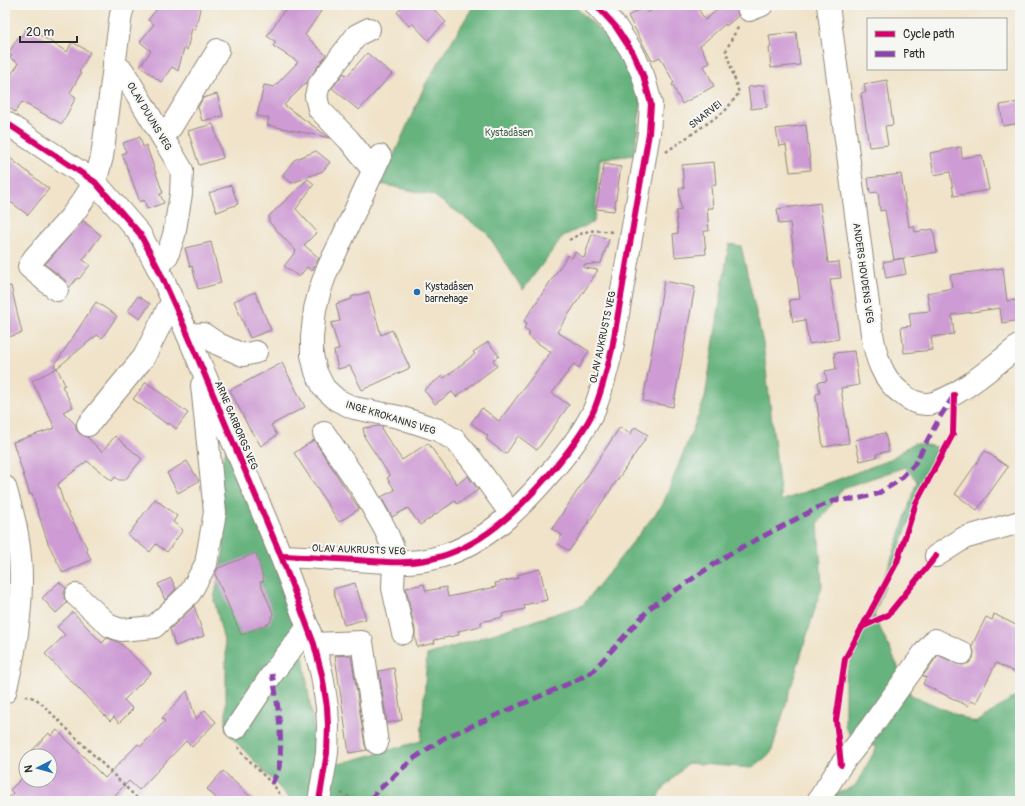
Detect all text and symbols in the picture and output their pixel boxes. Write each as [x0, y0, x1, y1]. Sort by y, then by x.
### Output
scale bar [20, 18, 77, 44]
legend [867, 18, 1007, 70]
text: 20 m [26, 25, 55, 40]
text: Cycle path [903, 27, 955, 42]
text: Path [903, 47, 925, 62]
street label: OLAV DUUNS VEG [124, 80, 174, 153]
street label: SNARVEI [687, 98, 725, 131]
park label: Kystadåsen [485, 126, 534, 139]
street label: ANDERS HOVDENS VEG [850, 222, 876, 325]
place label: Kystadåsen barnehage [425, 280, 474, 305]
marker: Kystadåsen barnehage [412, 287, 422, 297]
street label: OLAV AUKRUSTS VEG [587, 290, 619, 384]
street label: ARNE GARBORGS VEG [212, 379, 260, 472]
street label: INGE KROKANNS VEG [344, 399, 438, 437]
street label: OLAV AUKRUSTS VEG [312, 542, 407, 558]
north arrow [18, 748, 58, 788]
text: N [22, 764, 35, 773]

